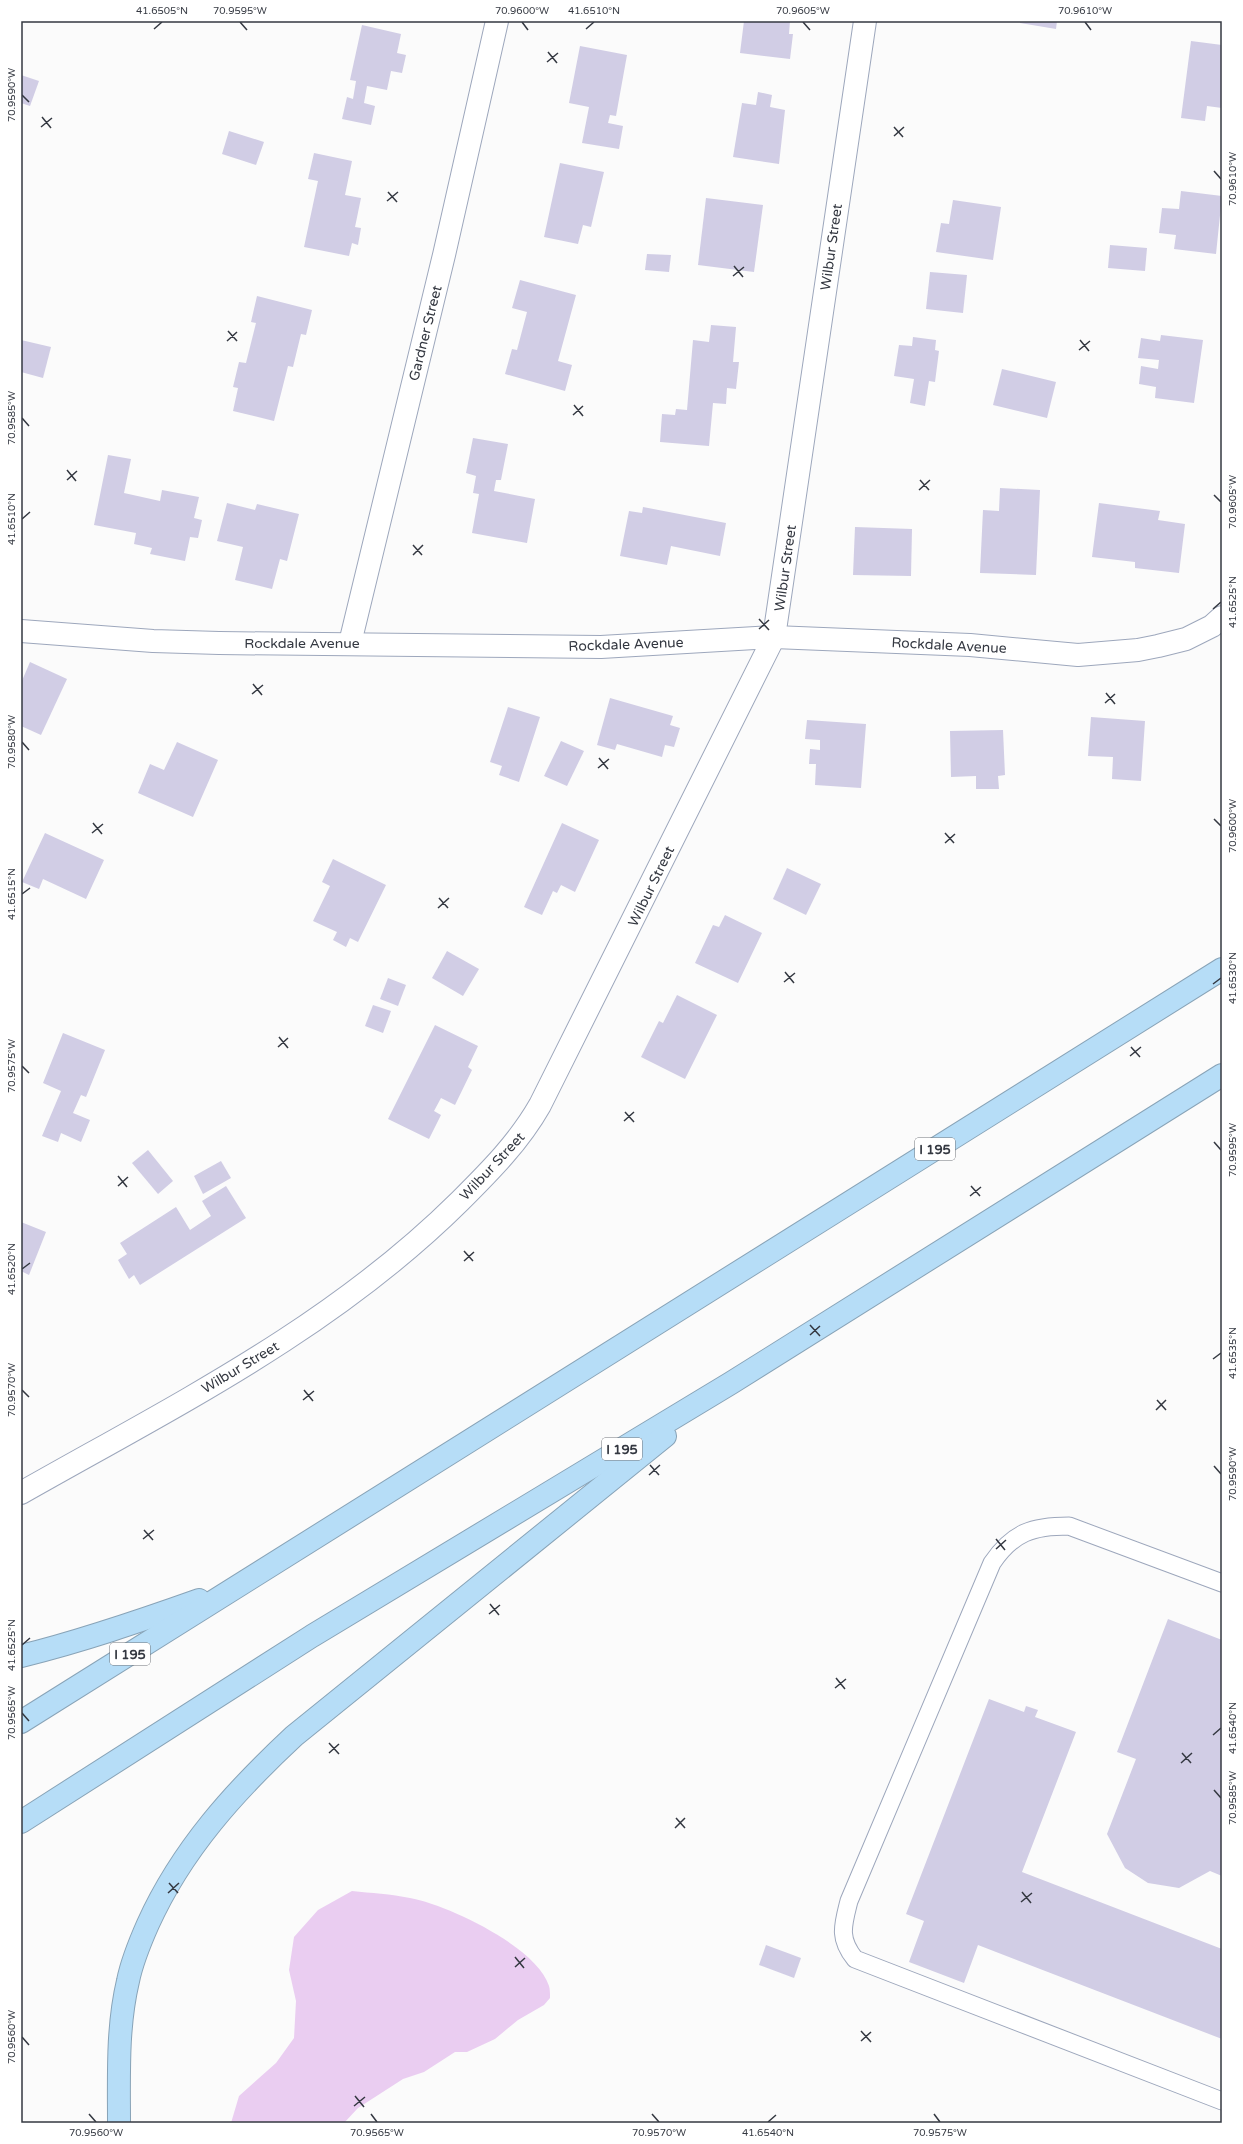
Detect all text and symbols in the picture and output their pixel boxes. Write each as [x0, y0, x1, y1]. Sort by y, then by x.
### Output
text: 41.6505°N [136, 5, 188, 17]
text: 70.9595°W [213, 5, 267, 17]
text: 70.9600°W [495, 5, 549, 17]
text: 41.6510°N [568, 5, 620, 17]
text: 70.9605°W [776, 5, 830, 17]
text: 70.9610°W [1058, 5, 1112, 17]
text: 70.9590°W [6, 68, 18, 122]
text: 70.9610°W [1227, 152, 1239, 206]
street label: Wilbur Street [817, 202, 846, 292]
street label: Gardner Street [405, 283, 446, 383]
text: 70.9585°W [6, 391, 18, 445]
text: 70.9605°W [1227, 475, 1239, 529]
text: 41.6510°N [6, 493, 18, 545]
street label: Wilbur Street [771, 523, 800, 613]
text: 41.6525°N [1227, 576, 1239, 628]
street label: Rockdale Avenue [568, 634, 684, 655]
street label: Rockdale Avenue [891, 634, 1007, 657]
street label: Rockdale Avenue [244, 635, 360, 652]
text: 70.9580°W [6, 715, 18, 769]
text: 70.9600°W [1227, 799, 1239, 853]
street label: Wilbur Street [625, 843, 679, 929]
text: 41.6515°N [6, 868, 18, 920]
text: 41.6530°N [1227, 952, 1239, 1004]
text: 70.9575°W [6, 1039, 18, 1093]
text: 70.9595°W [1227, 1123, 1239, 1177]
street label: Wilbur Street [456, 1128, 529, 1204]
road number: I 195 [915, 1138, 955, 1160]
text: 41.6520°N [6, 1243, 18, 1295]
text: 41.6535°N [1227, 1327, 1239, 1379]
street label: Wilbur Street [198, 1337, 283, 1397]
text: 70.9570°W [6, 1363, 18, 1417]
road number: I 195 [602, 1438, 642, 1460]
text: 70.9590°W [1227, 1447, 1239, 1501]
text: 41.6525°N [6, 1619, 18, 1671]
road number: I 195 [110, 1643, 150, 1665]
text: 70.9565°W [6, 1686, 18, 1740]
text: 41.6540°N [1227, 1702, 1239, 1754]
text: 70.9585°W [1227, 1771, 1239, 1825]
text: 70.9560°W [6, 2010, 18, 2064]
text: 70.9560°W [69, 2127, 123, 2139]
text: 70.9565°W [350, 2127, 404, 2139]
text: 70.9570°W [632, 2127, 686, 2139]
text: 41.6540°N [742, 2127, 794, 2139]
text: 70.9575°W [913, 2127, 967, 2139]

